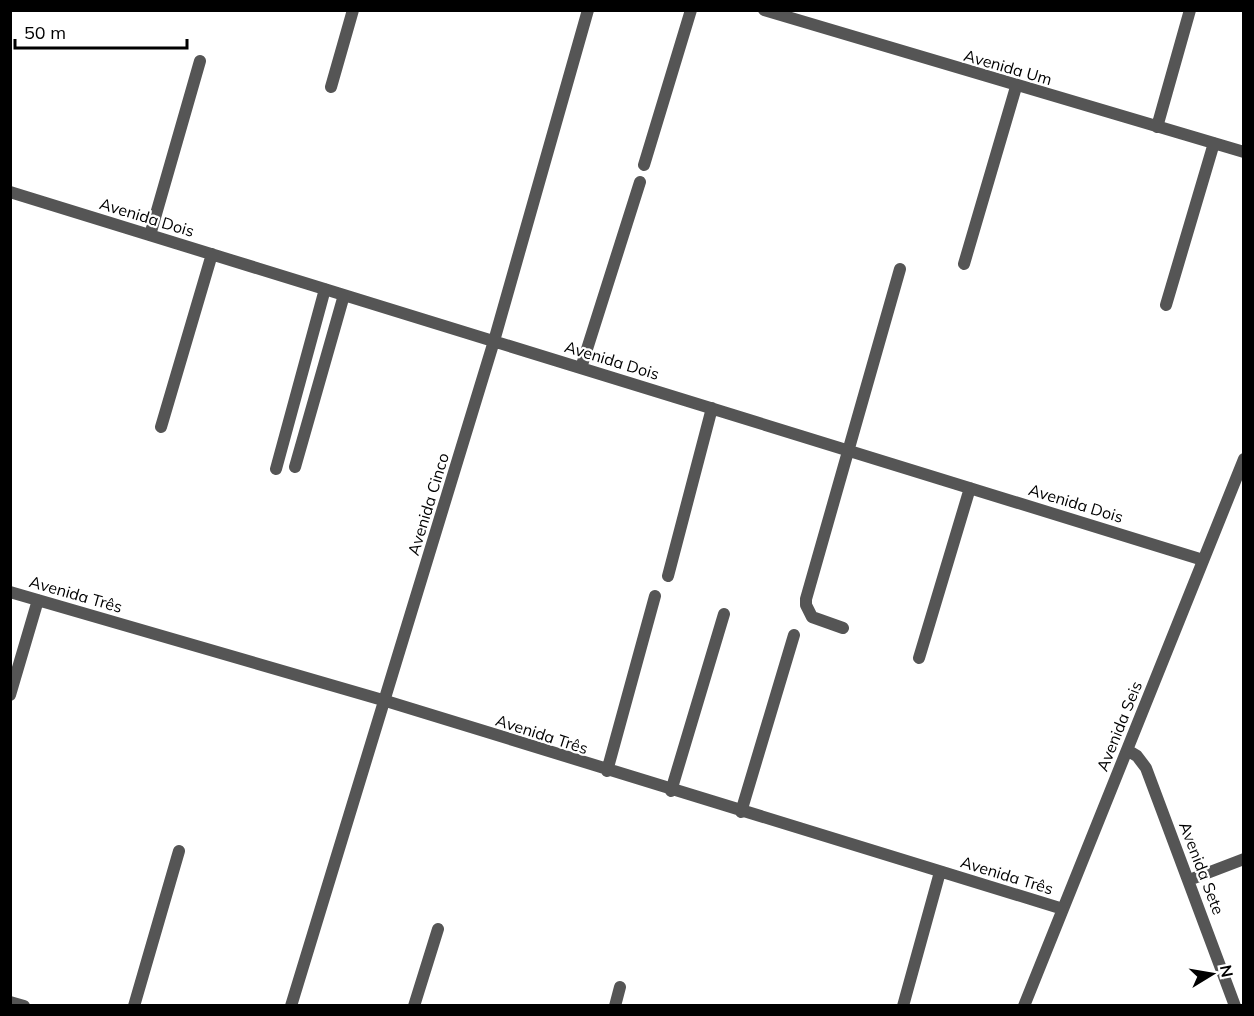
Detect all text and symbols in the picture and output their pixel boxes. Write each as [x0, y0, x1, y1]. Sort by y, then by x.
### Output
scale bar [15, 12, 188, 50]
text: 50 m [24, 21, 66, 44]
street label: Avenida Um [962, 45, 1054, 89]
street label: Avenida Dois [97, 193, 197, 241]
street label: Avenida Dois [562, 336, 662, 384]
street label: Avenida Cinco [403, 450, 453, 558]
street label: Avenida Dois [1026, 479, 1126, 527]
street label: Avenida Três [27, 571, 125, 617]
street label: Avenida Seis [1092, 678, 1146, 774]
street label: Avenida Três [493, 710, 591, 758]
street label: Avenida Sete [1175, 819, 1229, 917]
street label: Avenida Três [958, 851, 1056, 899]
north arrow [1182, 944, 1242, 1004]
text: N [1216, 963, 1238, 979]

